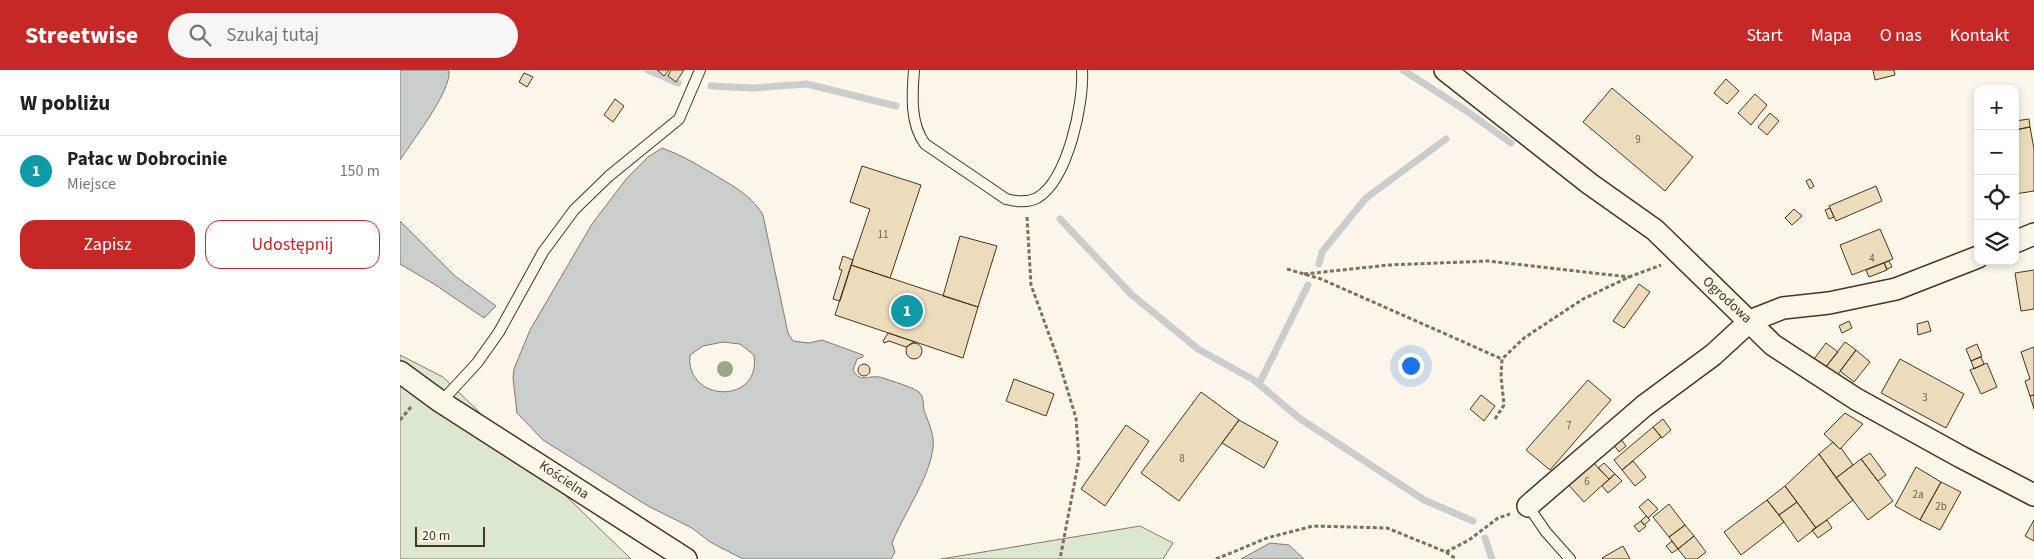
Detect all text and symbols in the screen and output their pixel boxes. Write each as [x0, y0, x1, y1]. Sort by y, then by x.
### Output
search box [168, 13, 518, 58]
text: Streetwise [25, 18, 138, 53]
icon: search [186, 21, 214, 49]
text: Szukaj tutaj [226, 22, 319, 49]
text: Start [1746, 23, 1783, 48]
text: Mapa [1811, 23, 1852, 48]
text: O nas [1880, 23, 1922, 48]
text: Kontakt [1950, 23, 2009, 48]
map controls [1974, 85, 2019, 265]
button: + [1974, 85, 2019, 130]
text: W pobliżu [20, 88, 110, 118]
button: − [1974, 130, 2019, 175]
house number: 9 [1635, 132, 1641, 147]
text: Pałac w Dobrocinie [67, 146, 227, 173]
text: 1 [32, 160, 40, 182]
text: 150 m [340, 160, 380, 182]
text: Miejsce [67, 173, 116, 195]
button: locate [1974, 175, 2019, 220]
button: Zapisz [20, 220, 195, 269]
button: Udostępnij [205, 220, 380, 269]
button: layers [1974, 220, 2019, 265]
house number: 11 [878, 227, 888, 242]
house number: 4 [1869, 251, 1875, 266]
street label: Ogrodowa [1698, 272, 1756, 328]
pin: 1 [891, 292, 923, 330]
your location [1398, 353, 1424, 379]
house number: 3 [1922, 390, 1928, 405]
house number: 7 [1566, 418, 1572, 433]
house number: 8 [1179, 451, 1185, 466]
street label: Kościelna [535, 456, 593, 504]
house number: 6 [1584, 474, 1590, 489]
house number: 2a [1912, 487, 1924, 502]
house number: 2b [1935, 499, 1947, 514]
scale bar [415, 524, 485, 547]
text: 20 m [422, 526, 450, 546]

